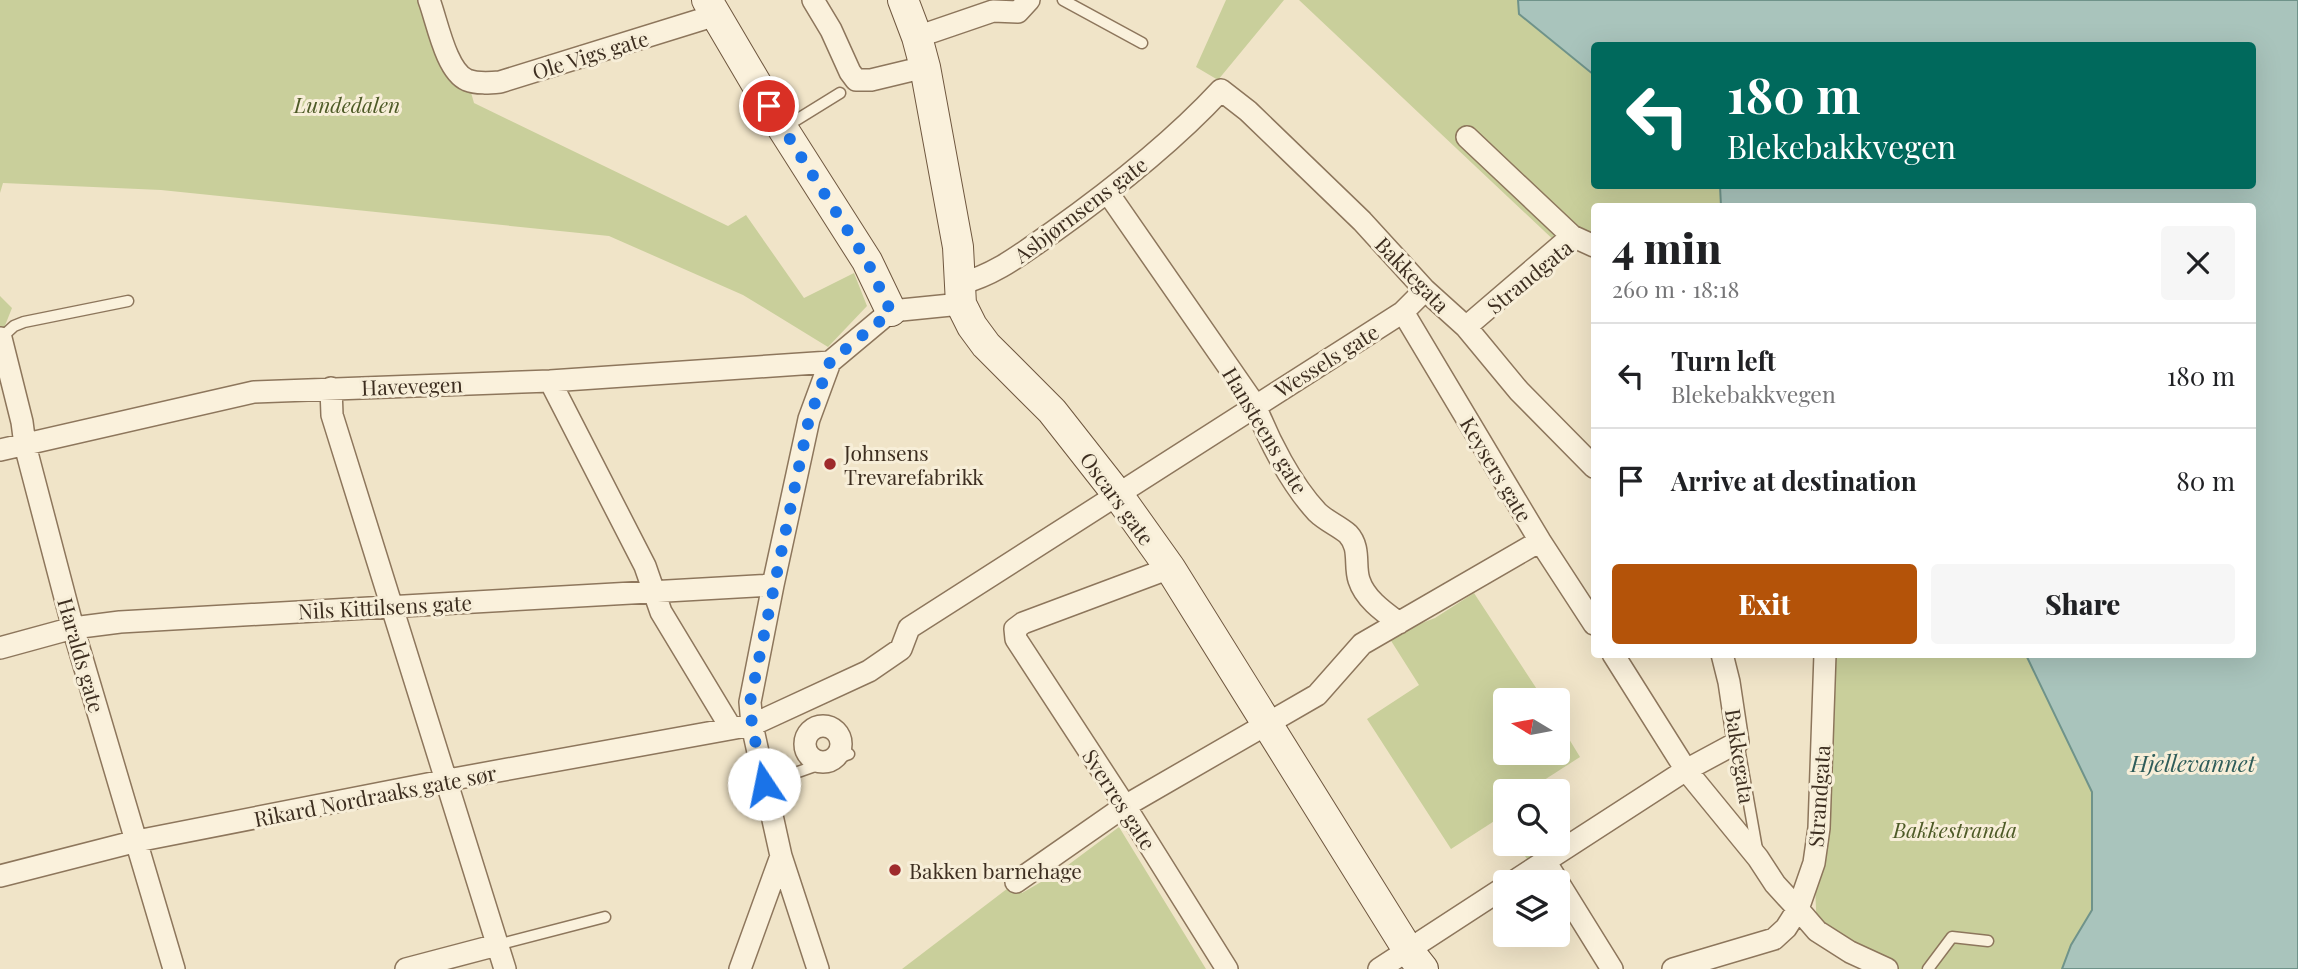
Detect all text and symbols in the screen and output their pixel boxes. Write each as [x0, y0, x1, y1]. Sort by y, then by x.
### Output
street label: Ole Vigs gate [528, 23, 652, 85]
text: 180 m [1727, 61, 1861, 126]
icon: left [1612, 70, 1703, 161]
pin [739, 76, 799, 136]
icon: arrive [750, 87, 788, 125]
park label: Lundedalen [293, 90, 400, 118]
text: Blekebakkvegen [1727, 124, 1956, 167]
street label: Asbjørnsens gate [1007, 150, 1152, 269]
text: 4 min [1612, 219, 1721, 275]
button: close [2161, 226, 2235, 300]
street label: Bakkegata [1370, 230, 1457, 318]
street label: Strandgata [1480, 233, 1578, 319]
text: 260 m · 18:18 [1612, 273, 1739, 304]
street label: Wessels gate [1268, 317, 1383, 404]
text: Turn left [1671, 343, 1776, 378]
icon: left [1612, 357, 1650, 395]
text: 180 m [2167, 358, 2235, 393]
street label: Hansteens gate [1217, 361, 1315, 499]
street label: Havevegen [361, 369, 464, 401]
text: Blekebakkvegen [1671, 378, 1836, 409]
street label: Keysers gate [1455, 411, 1539, 527]
place label: Johnsens Trevarefabrikk [843, 438, 984, 490]
street label: Oscars gate [1075, 446, 1161, 550]
marker: Johnsens Trevarefabrikk [822, 456, 838, 472]
icon: arrive [1612, 462, 1650, 500]
text: Arrive at destination [1671, 463, 1917, 498]
text: 80 m [2176, 463, 2235, 498]
button: Exit [1612, 564, 1917, 644]
button: Share [1931, 564, 2235, 644]
street label: Nils Kittilsens gate [297, 587, 473, 625]
street label: Haralds gate [52, 594, 112, 716]
north arrow [1493, 688, 1570, 765]
map controls [1493, 688, 1570, 947]
street label: Bakkegata [1720, 707, 1762, 806]
street label: Sverres gate [1077, 743, 1163, 855]
street label: Strandgata [1800, 743, 1836, 848]
position arrow [727, 747, 801, 821]
water label: Hjellevannet [2130, 747, 2257, 778]
street label: Rikard Nordraaks gate sør [251, 758, 499, 832]
button: search [1493, 779, 1570, 856]
park label: Bakkestranda [1892, 815, 2017, 843]
place label: Bakken barnehage [909, 856, 1082, 884]
marker: Bakken barnehage [887, 862, 903, 878]
button: layers [1493, 870, 1570, 947]

